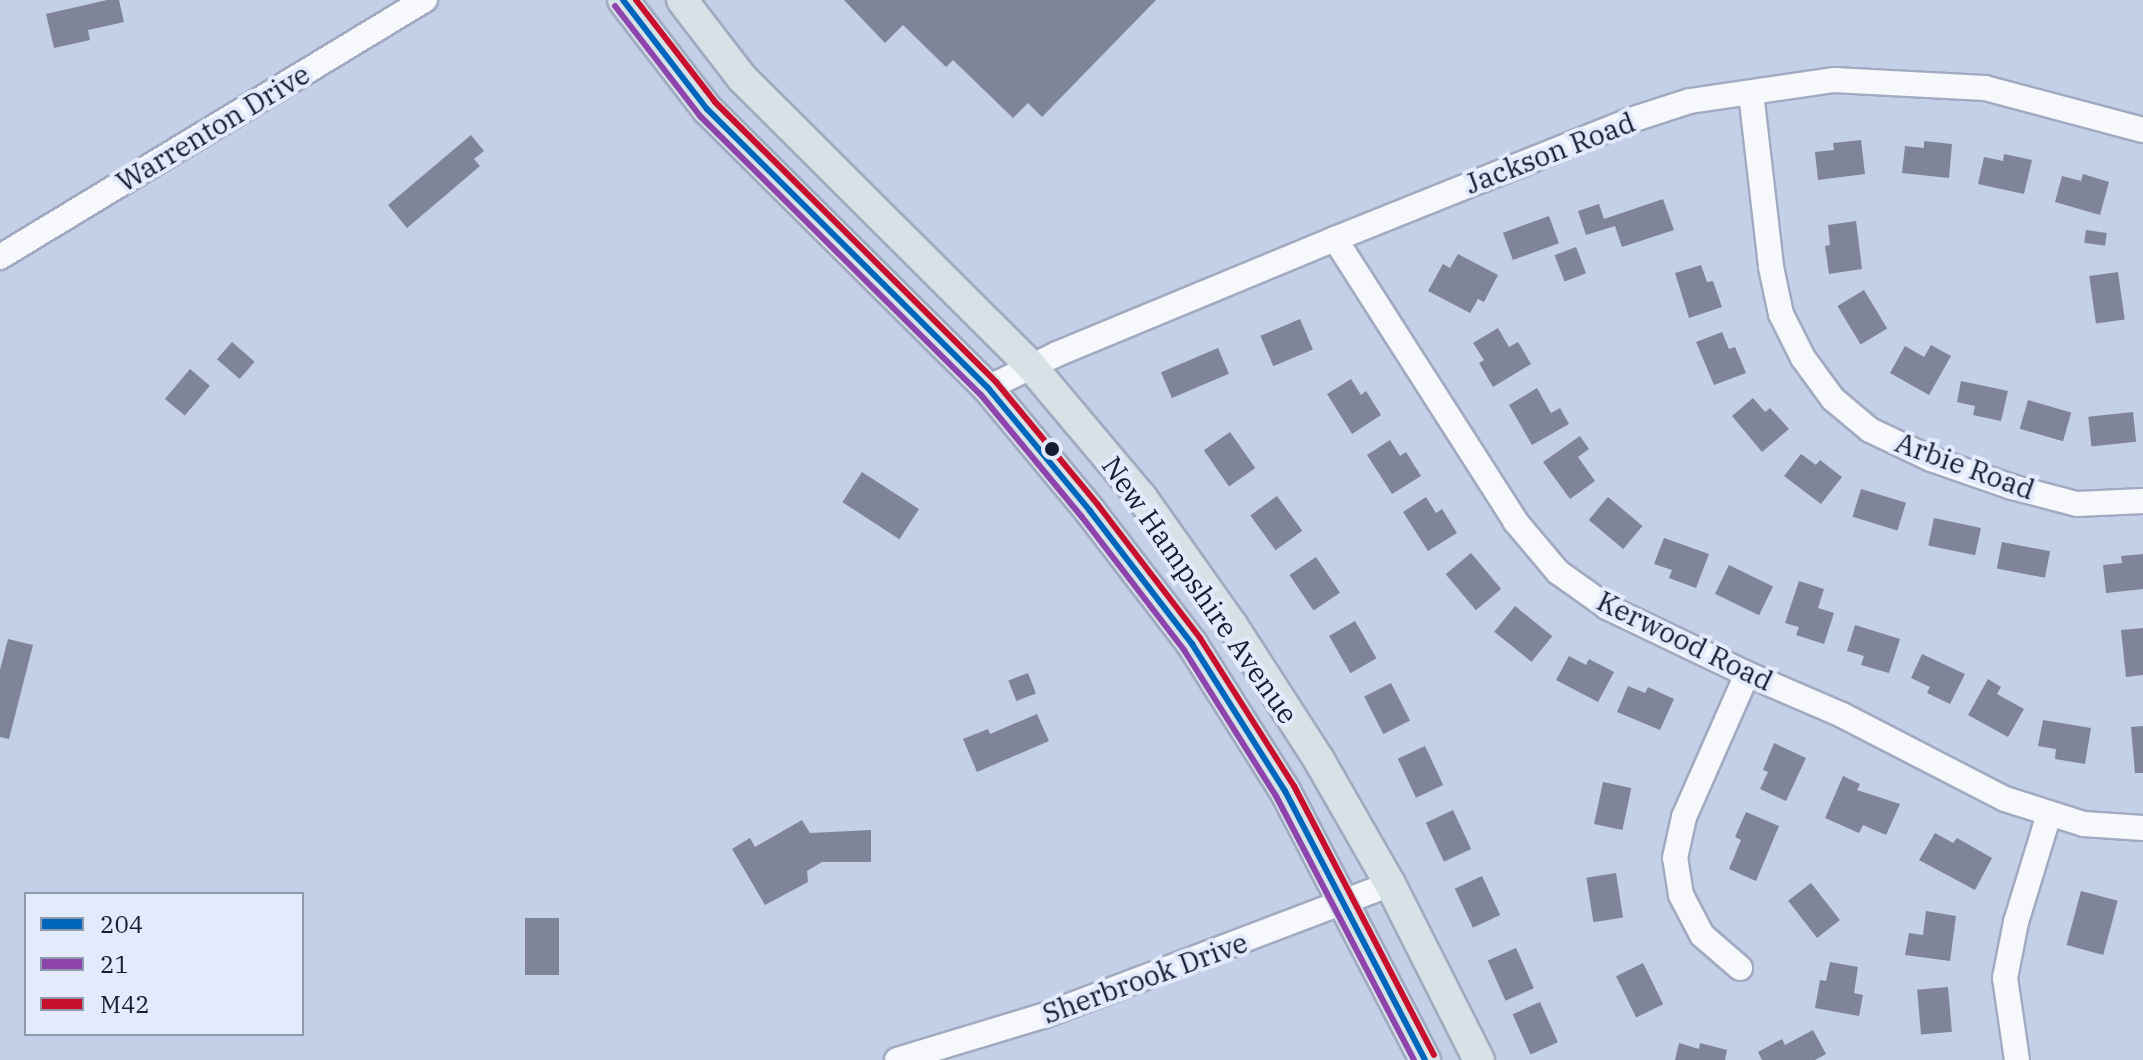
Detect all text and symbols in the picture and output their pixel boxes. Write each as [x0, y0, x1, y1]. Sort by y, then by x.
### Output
street label: Warrenton Drive [110, 57, 316, 199]
street label: Jackson Road [1460, 105, 1640, 201]
street label: Arbie Road [1891, 425, 2039, 507]
unlabelled marker [1044, 441, 1060, 457]
street label: New Hampshire Avenue [1095, 450, 1305, 730]
street label: Kerwood Road [1592, 584, 1778, 698]
legend [24, 892, 304, 1036]
text: 204 [100, 908, 143, 940]
street label: Sherbrook Drive [1038, 925, 1252, 1031]
text: 21 [100, 948, 129, 980]
text: M42 [100, 988, 150, 1020]

